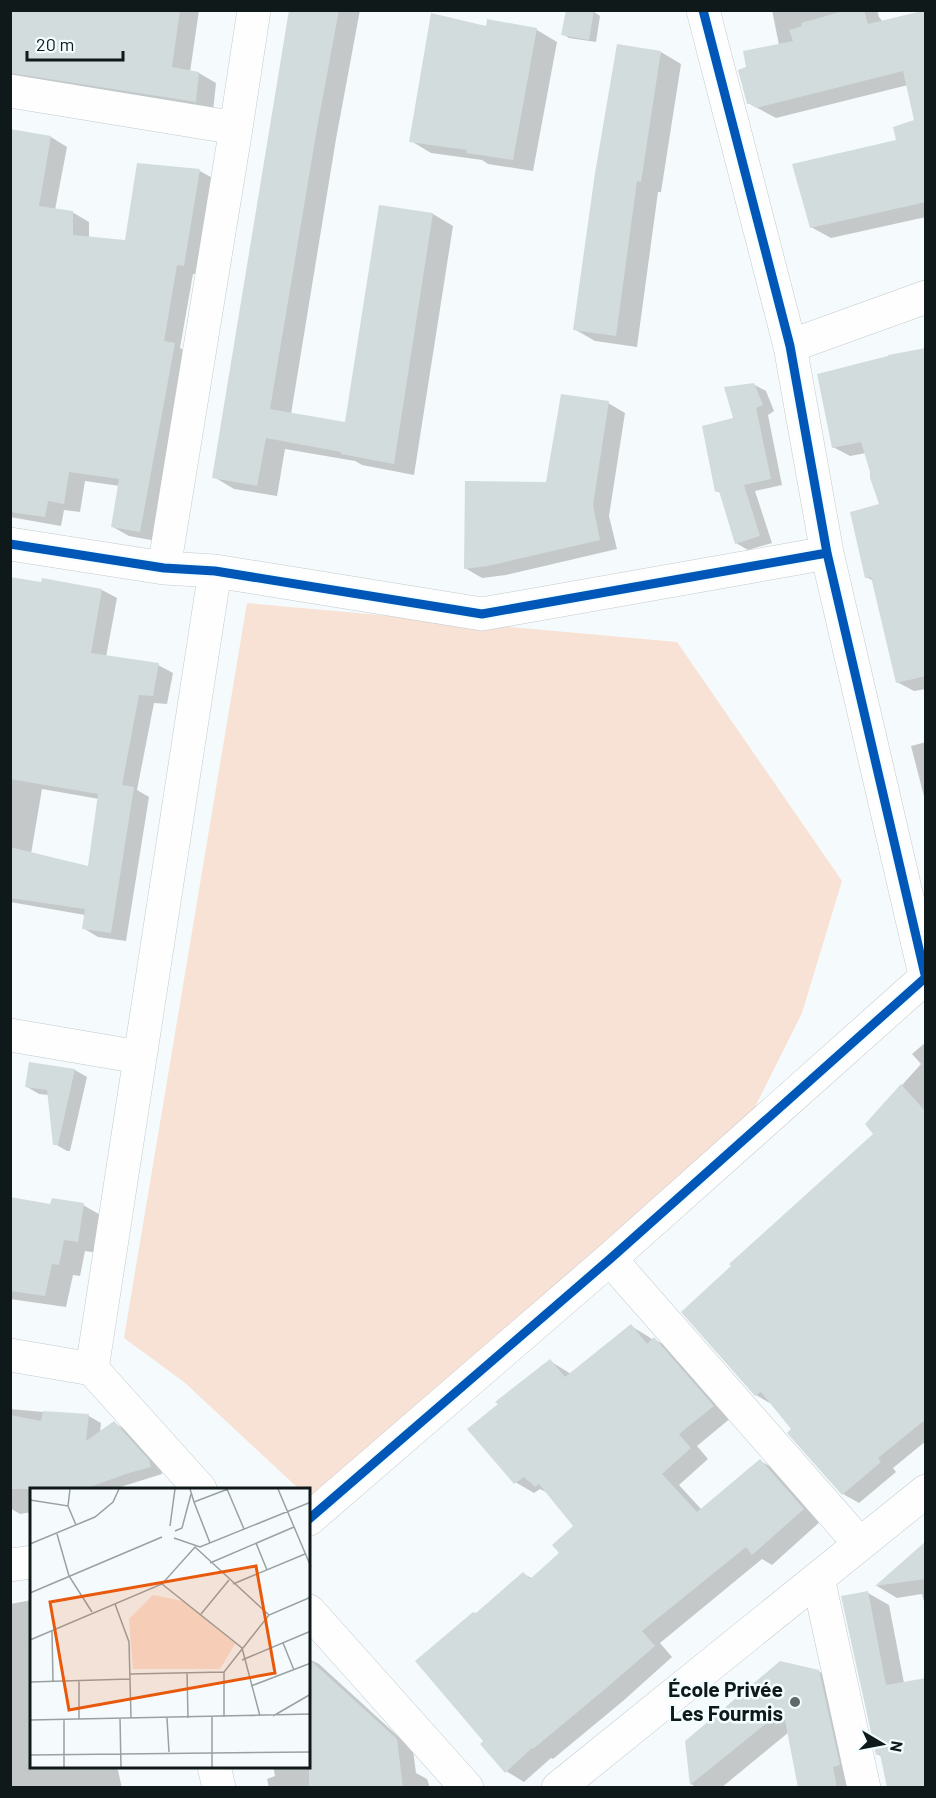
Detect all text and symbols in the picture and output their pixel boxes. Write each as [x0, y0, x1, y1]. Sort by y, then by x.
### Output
scale bar [27, 24, 123, 62]
text: 20 m [36, 33, 74, 55]
inset map [30, 1488, 310, 1768]
place label: École Privée Les Fourmis [668, 1676, 783, 1725]
marker: École Privée Les Fourmis [788, 1695, 802, 1709]
north arrow [852, 1714, 912, 1774]
text: N [887, 1740, 908, 1754]

